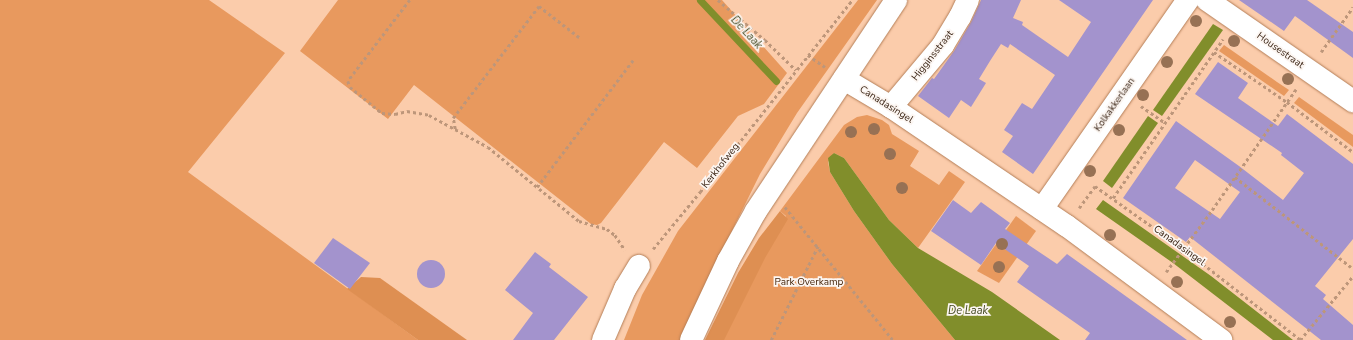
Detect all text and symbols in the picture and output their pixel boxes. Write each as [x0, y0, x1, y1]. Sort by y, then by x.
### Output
water label: De Laak [728, 14, 764, 52]
street label: Higginsstraat [910, 29, 956, 83]
street label: Housestraat [1254, 30, 1306, 72]
street label: Kolkakkerlaan [1092, 76, 1138, 134]
street label: Canadasingel [857, 84, 915, 126]
street label: Kerkhofweg [700, 141, 742, 191]
street label: Canadasingel [1151, 223, 1207, 269]
park label: Park Overkamp [775, 277, 843, 289]
water label: De Laak [948, 304, 988, 318]

